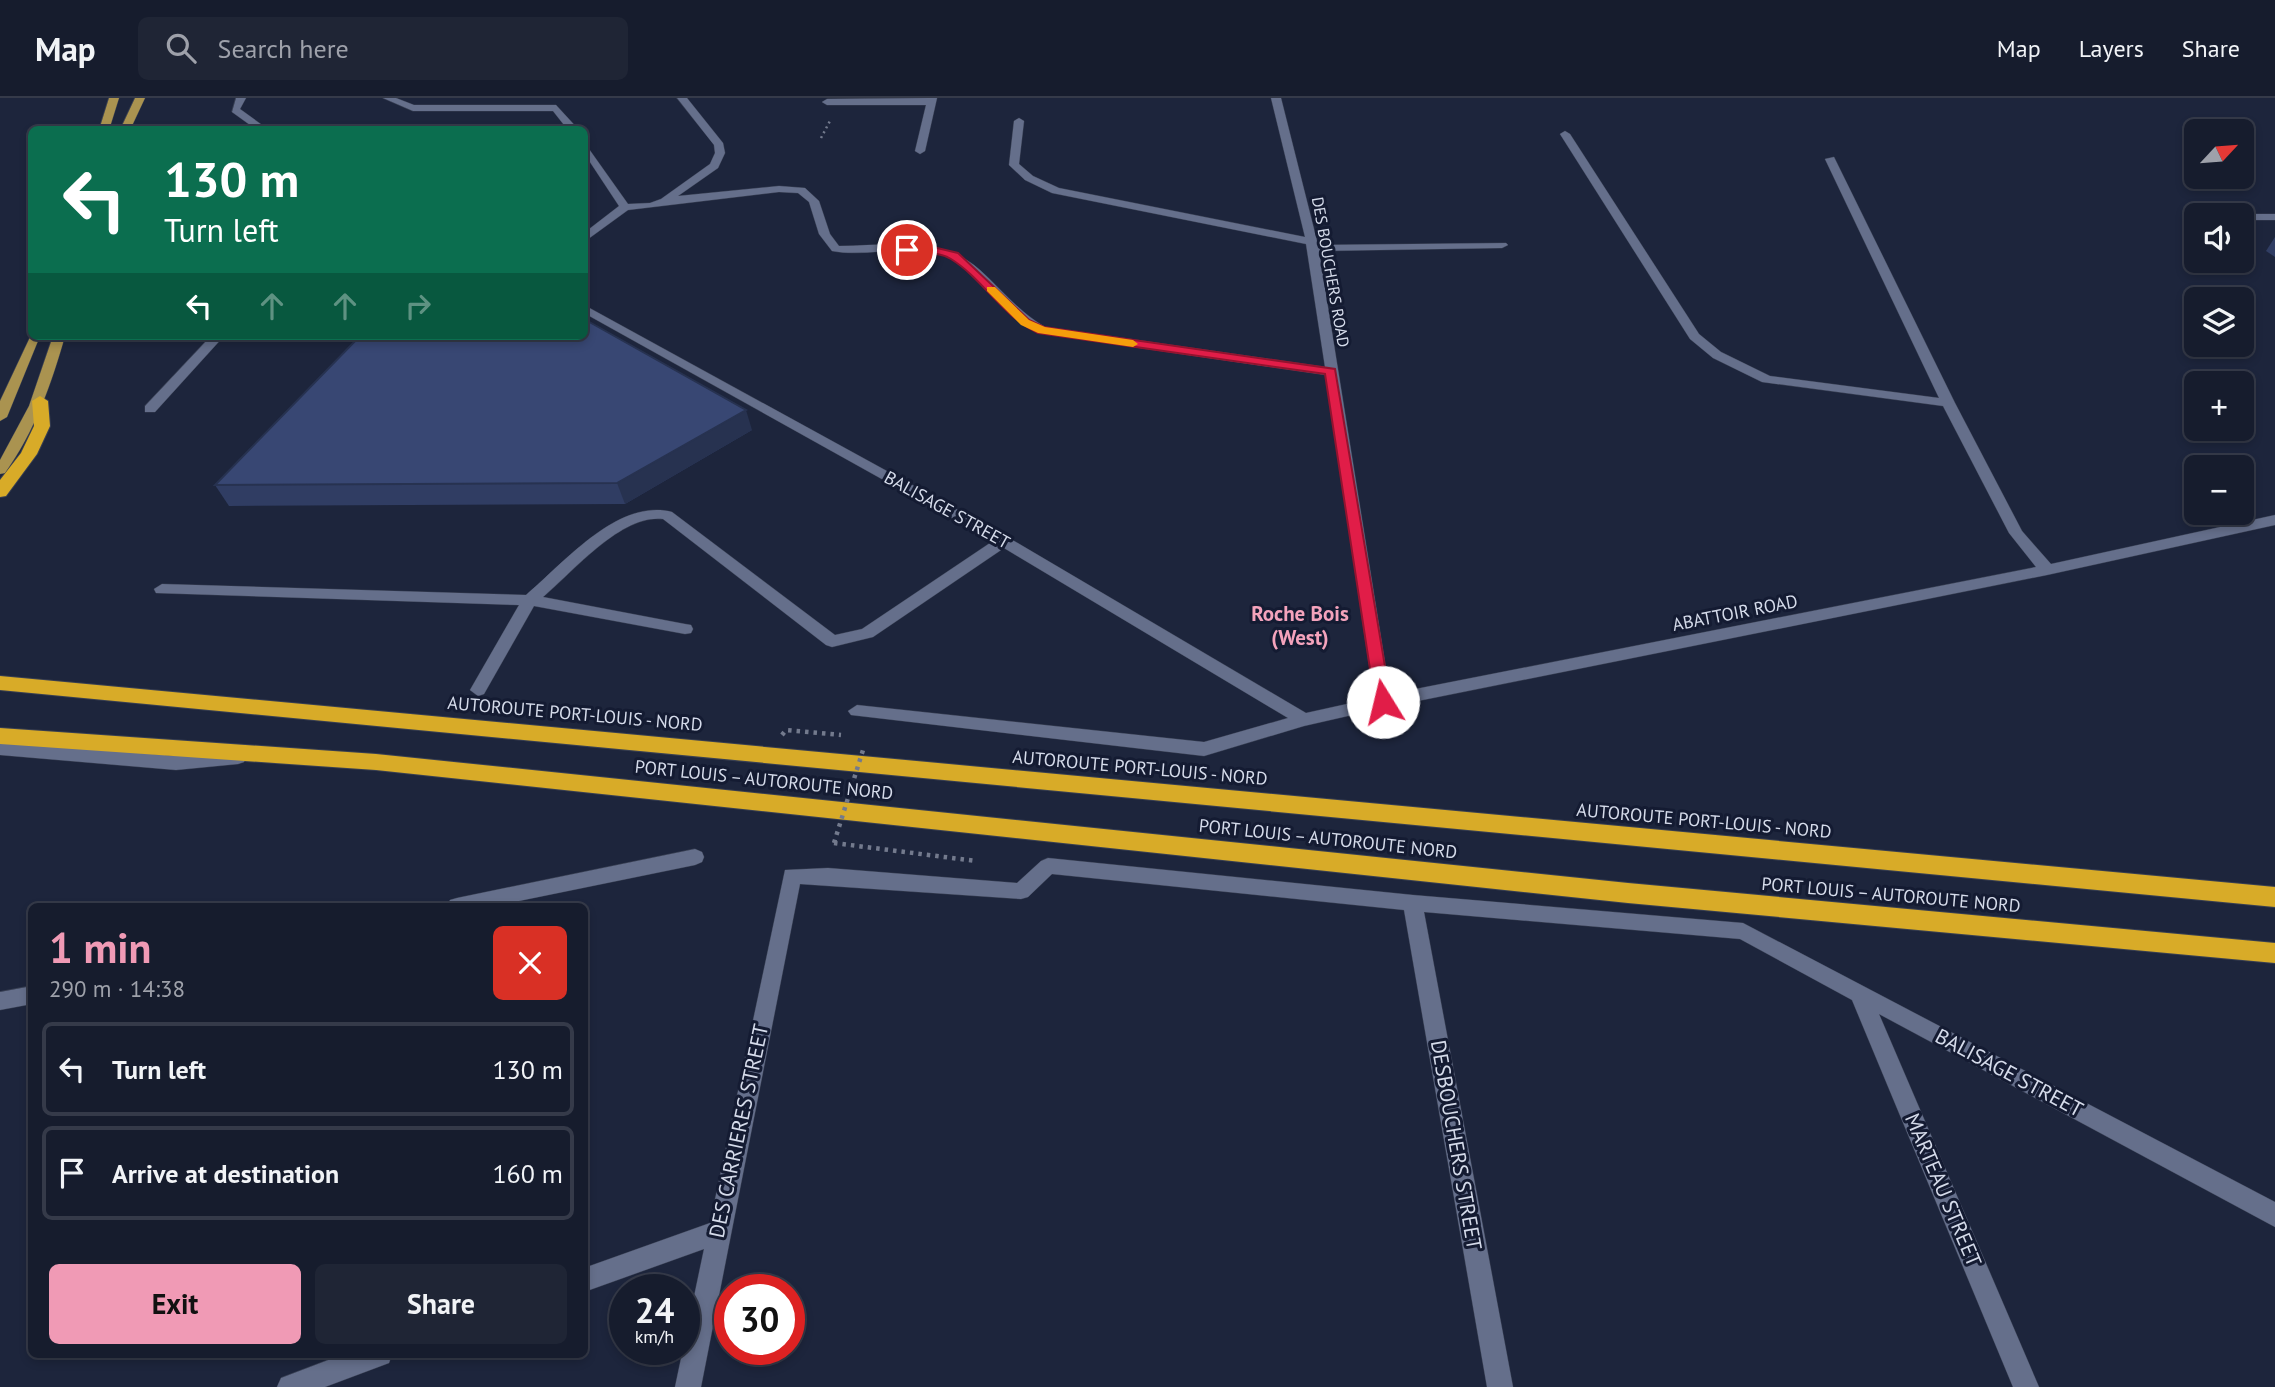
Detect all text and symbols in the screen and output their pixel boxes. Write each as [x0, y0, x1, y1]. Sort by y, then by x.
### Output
search box [138, 17, 628, 80]
text: Map [35, 27, 96, 70]
icon: search [162, 29, 200, 67]
text: Search here [218, 32, 349, 65]
text: Map [1997, 33, 2041, 64]
text: Layers [2079, 33, 2144, 64]
text: Share [2182, 33, 2240, 64]
north arrow [2184, 119, 2254, 189]
map controls [2184, 119, 2254, 525]
text: 130 m [164, 147, 299, 211]
icon: left [49, 154, 140, 245]
street label: DES BOUCHERS ROAD [1308, 195, 1354, 349]
button: sound [2184, 203, 2254, 273]
text: Turn left [164, 209, 279, 251]
pin [877, 220, 937, 280]
icon: arrive [888, 231, 926, 269]
icon: left [180, 287, 218, 325]
icon: ahead [253, 287, 291, 325]
icon: ahead [326, 287, 364, 325]
icon: right [399, 287, 437, 325]
button: layers [2184, 287, 2254, 357]
button: + [2184, 371, 2254, 441]
button: − [2184, 455, 2254, 525]
street label: BALISAGE STREET [880, 466, 1014, 554]
street label: ABATTOIR ROAD [1670, 589, 1799, 636]
district label: Roche Bois (West) [1251, 600, 1349, 651]
position arrow [1346, 665, 1420, 739]
street label: AUTOROUTE PORT-LOUIS - NORD [447, 691, 703, 736]
street label: AUTOROUTE PORT-LOUIS - NORD [1012, 745, 1268, 790]
street label: PORT LOUIS – AUTOROUTE NORD [634, 754, 894, 805]
street label: AUTOROUTE PORT-LOUIS - NORD [1576, 798, 1832, 843]
street label: PORT LOUIS – AUTOROUTE NORD [1198, 813, 1458, 864]
street label: PORT LOUIS – AUTOROUTE NORD [1761, 872, 2021, 917]
text: 1 min [49, 920, 151, 975]
button: close [493, 926, 567, 1000]
text: 290 m · 14:38 [49, 974, 185, 1003]
street label: DES CARRIERES STREET [703, 1021, 774, 1240]
street label: BALISAGE STREET [1931, 1022, 2088, 1123]
street label: DESBOUCHERS STREET [1425, 1038, 1488, 1252]
icon: left [53, 1050, 91, 1088]
text: Turn left [112, 1053, 206, 1086]
text: 130 m [492, 1053, 563, 1086]
street label: MARTEAU STREET [1899, 1109, 1988, 1271]
icon: arrive [53, 1154, 91, 1192]
text: Arrive at destination [112, 1157, 339, 1190]
text: 160 m [492, 1157, 563, 1190]
button: Exit [49, 1264, 301, 1344]
button: Share [315, 1264, 567, 1344]
speed limit sign: 30 [714, 1274, 805, 1365]
text: 24 [635, 1287, 674, 1333]
text: km/h [635, 1325, 674, 1348]

